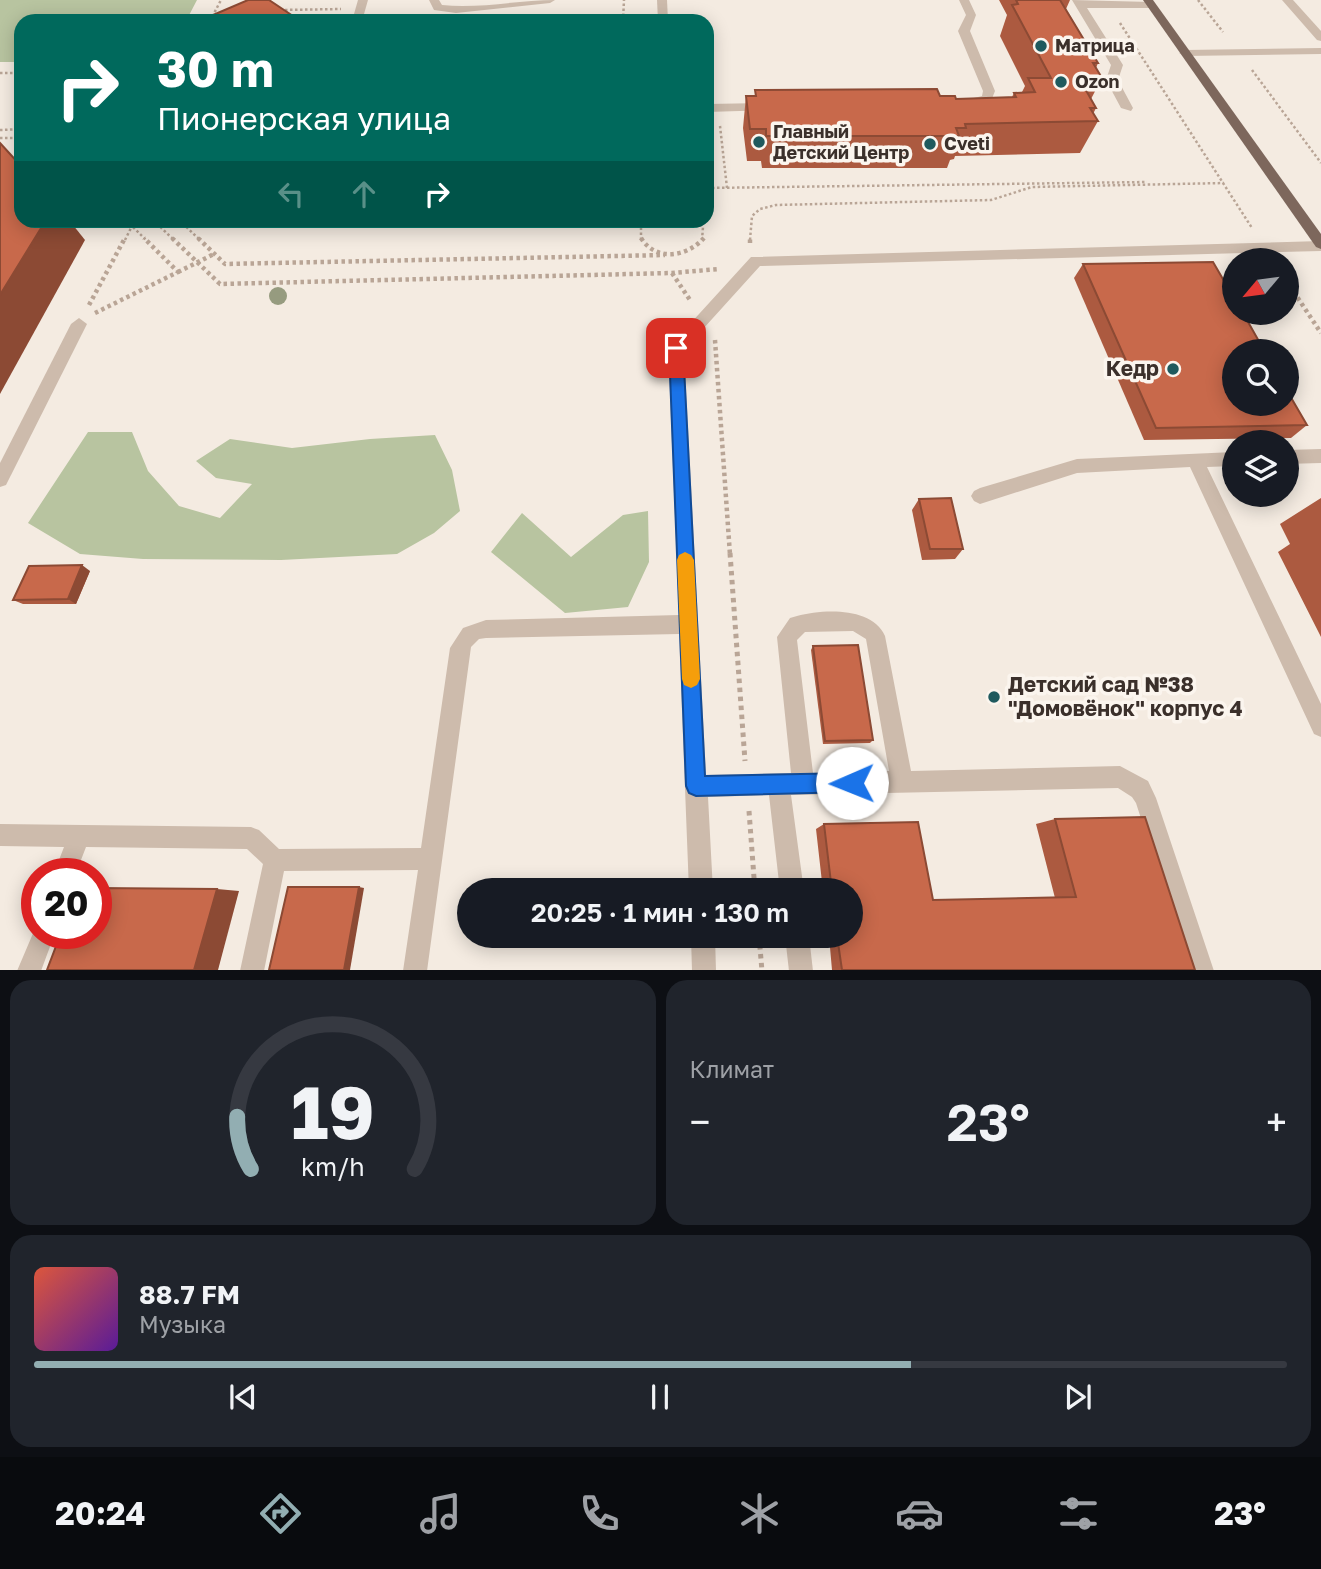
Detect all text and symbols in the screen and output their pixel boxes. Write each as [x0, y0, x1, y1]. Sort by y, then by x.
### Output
place label: Матрица [1055, 34, 1135, 56]
marker: Матрица [1033, 38, 1049, 54]
text: 30 m [157, 39, 274, 98]
icon: right [42, 42, 133, 133]
place label: Ozon [1075, 70, 1120, 92]
marker: Ozon [1053, 74, 1069, 90]
text: Пионерская улица [157, 99, 451, 137]
place label: Главный Детский Центр [773, 120, 909, 163]
place label: Cveti [944, 132, 990, 154]
marker: Главный Детский Центр [751, 134, 767, 150]
marker: Cveti [922, 136, 938, 152]
icon: left [272, 175, 310, 213]
icon: ahead [345, 175, 383, 213]
icon: right [418, 175, 456, 213]
north arrow [1222, 248, 1298, 326]
map controls [1222, 248, 1299, 507]
pin [646, 318, 706, 378]
icon: arrive [657, 329, 695, 367]
button: search [1222, 339, 1299, 416]
place label: Кедр [1106, 355, 1159, 381]
marker: Кедр [1165, 361, 1181, 377]
button: layers [1222, 430, 1299, 507]
place label: Детский сад №38 "Домовёнок" корпус 4 [1008, 671, 1243, 721]
marker: Детский сад №38 "Домовёнок" корпус 4 [986, 689, 1002, 705]
position arrow [815, 746, 889, 820]
speed limit sign: 20 [21, 858, 112, 949]
text: 20:25 · 1 мин · 130 m [531, 897, 789, 928]
text: Климат [690, 1055, 774, 1083]
text: 19 [291, 1068, 375, 1155]
text: 23° [947, 1090, 1030, 1152]
text: − [690, 1099, 710, 1144]
text: + [1266, 1099, 1287, 1144]
text: km/h [301, 1150, 365, 1181]
text: 88.7 FM [139, 1279, 240, 1310]
text: Музыка [139, 1310, 226, 1338]
icon: previous [224, 1378, 262, 1416]
icon: pause [641, 1378, 679, 1416]
icon: next [1059, 1378, 1097, 1416]
icon: directions [256, 1489, 305, 1538]
icon: music [416, 1489, 465, 1538]
icon: phone [575, 1489, 624, 1538]
icon: climate [735, 1489, 784, 1538]
icon: car [895, 1489, 944, 1538]
icon: filters [1054, 1489, 1103, 1538]
text: 20:24 [55, 1494, 145, 1532]
text: 23° [1214, 1494, 1266, 1532]

